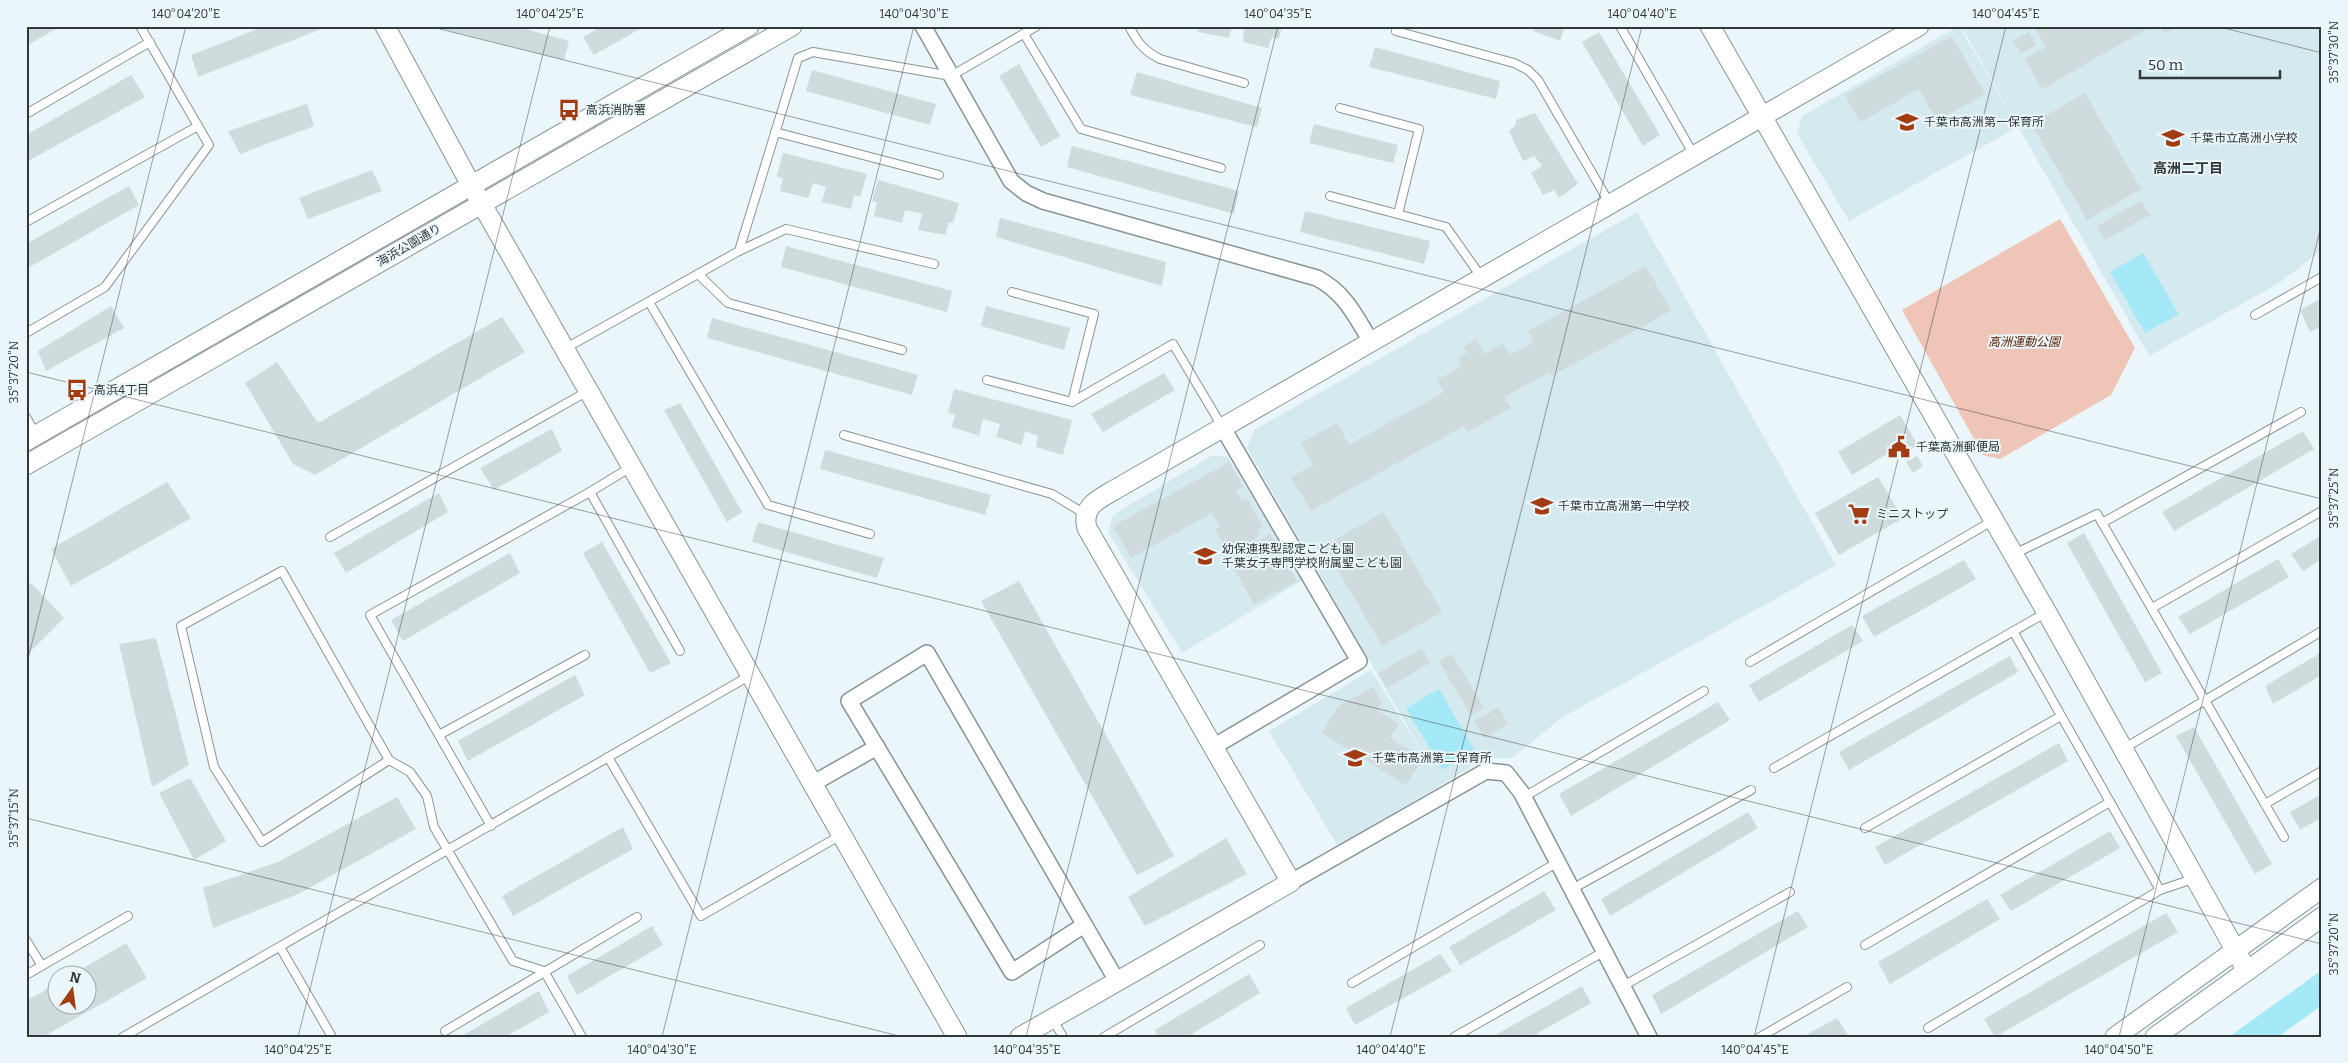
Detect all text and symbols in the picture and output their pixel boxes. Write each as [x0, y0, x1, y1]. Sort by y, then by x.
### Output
text: 140°04'20"E [152, 7, 220, 21]
text: 140°04'25"E [516, 7, 584, 21]
text: 140°04'30"E [880, 7, 948, 21]
text: 140°04'35"E [1244, 7, 1312, 21]
text: 140°04'40"E [1608, 7, 1676, 21]
text: 140°04'45"E [1972, 7, 2040, 21]
text: 35°37'30"N [2327, 20, 2341, 83]
scale bar [2140, 48, 2280, 80]
text: 50 m [2148, 56, 2184, 74]
bus stop icon: 高浜消防署 [556, 97, 582, 123]
place label: 高浜消防署 [586, 103, 646, 117]
school or university icon: 千葉市高洲第一保育所 [1894, 109, 1920, 135]
place label: 千葉市高洲第一保育所 [1924, 115, 2044, 129]
school or university icon: 千葉市立高洲小学校 [2160, 125, 2186, 151]
place label: 千葉市立高洲小学校 [2190, 131, 2298, 145]
district label: 高洲二丁目 [2153, 160, 2223, 177]
street label: 海浜公園通り [374, 221, 444, 269]
park label: 高洲運動公園 [1988, 335, 2062, 349]
text: 35°37'20"N [7, 340, 21, 403]
bus stop icon: 高浜4丁目 [64, 377, 90, 403]
place label: 高浜4丁目 [94, 383, 149, 397]
public building icon: 千葉高洲郵便局 [1886, 434, 1912, 460]
place label: 千葉高洲郵便局 [1916, 440, 2000, 454]
text: 35°37'25"N [2327, 467, 2341, 529]
school or university icon: 千葉市立高洲第一中学校 [1529, 493, 1555, 519]
place label: 千葉市立高洲第一中学校 [1558, 499, 1690, 513]
supermarket icon: ミニストップ [1846, 501, 1872, 527]
place label: ミニストップ [1876, 507, 1948, 521]
place label: 幼保連携型認定こども園 千葉女子専門学校附属聖こども園 [1222, 542, 1402, 570]
school or university icon: 幼保連携型認定こども園 千葉女子専門学校附属聖こども園 [1192, 543, 1218, 569]
school or university icon: 千葉市高洲第二保育所 [1342, 745, 1368, 771]
place label: 千葉市高洲第二保育所 [1372, 751, 1492, 765]
text: 35°37'15"N [7, 788, 21, 848]
text: 35°37'20"N [2327, 912, 2341, 975]
north arrow [48, 966, 98, 1016]
text: N [68, 968, 83, 987]
text: 140°04'25"E [264, 1043, 332, 1057]
text: 140°04'30"E [628, 1043, 696, 1057]
text: 140°04'35"E [993, 1043, 1061, 1057]
text: 140°04'40"E [1357, 1043, 1425, 1057]
text: 140°04'45"E [1721, 1043, 1789, 1057]
text: 140°04'50"E [2085, 1043, 2153, 1057]

